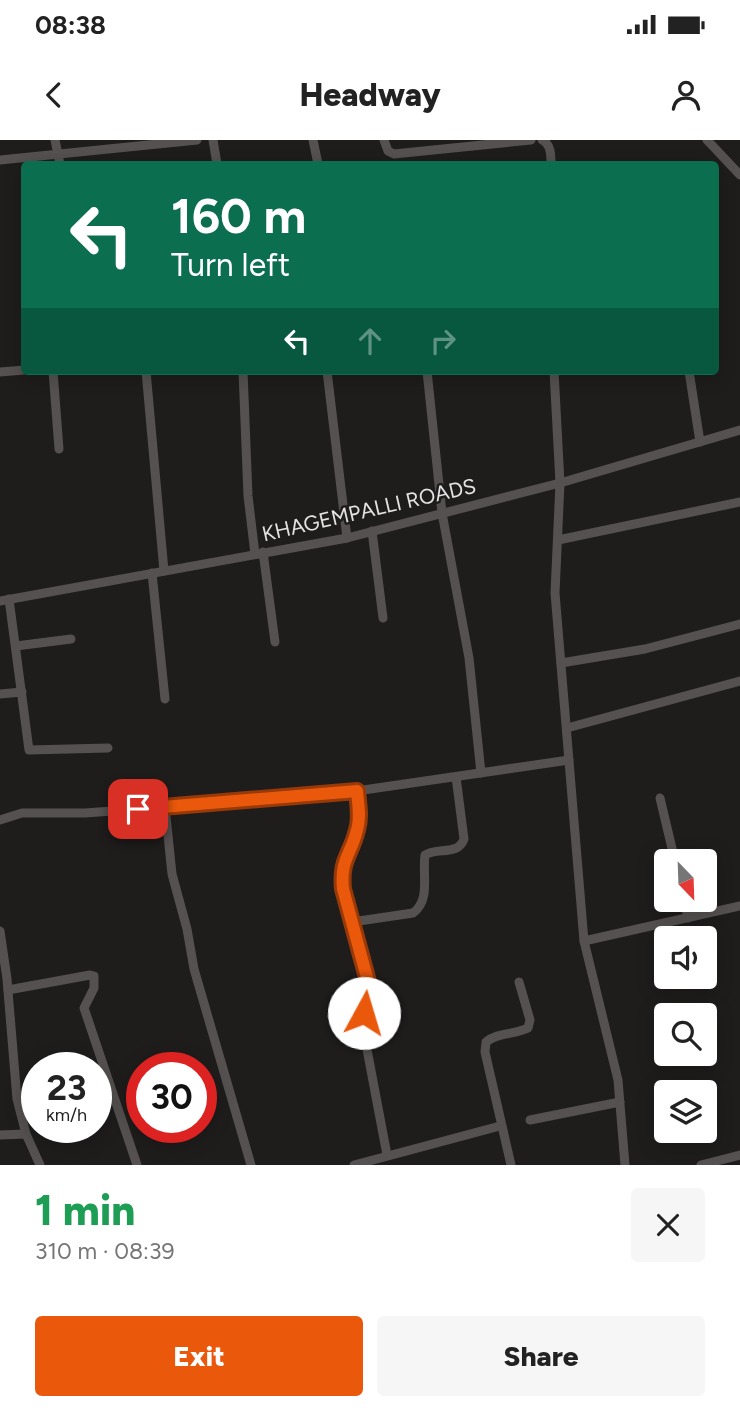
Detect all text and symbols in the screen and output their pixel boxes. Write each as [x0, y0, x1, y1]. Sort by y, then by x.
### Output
text: 08:38 [35, 9, 106, 41]
icon: back [35, 76, 73, 114]
text: Headway [299, 76, 441, 114]
icon: person [667, 76, 705, 114]
text: 160 m [171, 186, 306, 245]
icon: left [56, 189, 147, 280]
text: Turn left [171, 246, 290, 284]
icon: left [278, 322, 316, 360]
icon: ahead [351, 322, 389, 360]
icon: right [424, 322, 462, 360]
street label: KHAGEMPALLI ROADS [260, 473, 478, 546]
pin [108, 779, 168, 839]
icon: arrive [119, 790, 157, 828]
north arrow [654, 849, 718, 912]
map controls [654, 849, 717, 1143]
button: sound [654, 926, 717, 989]
position arrow [327, 976, 401, 1050]
button: search [654, 1003, 717, 1066]
speed limit sign: 30 [126, 1052, 217, 1143]
text: 23 [47, 1067, 86, 1109]
button: layers [654, 1080, 717, 1143]
text: km/h [46, 1104, 87, 1126]
text: 1 min [35, 1185, 135, 1236]
button: close [631, 1188, 705, 1262]
text: 310 m · 08:39 [35, 1237, 174, 1265]
button: Exit [35, 1316, 363, 1396]
button: Share [377, 1316, 705, 1396]

